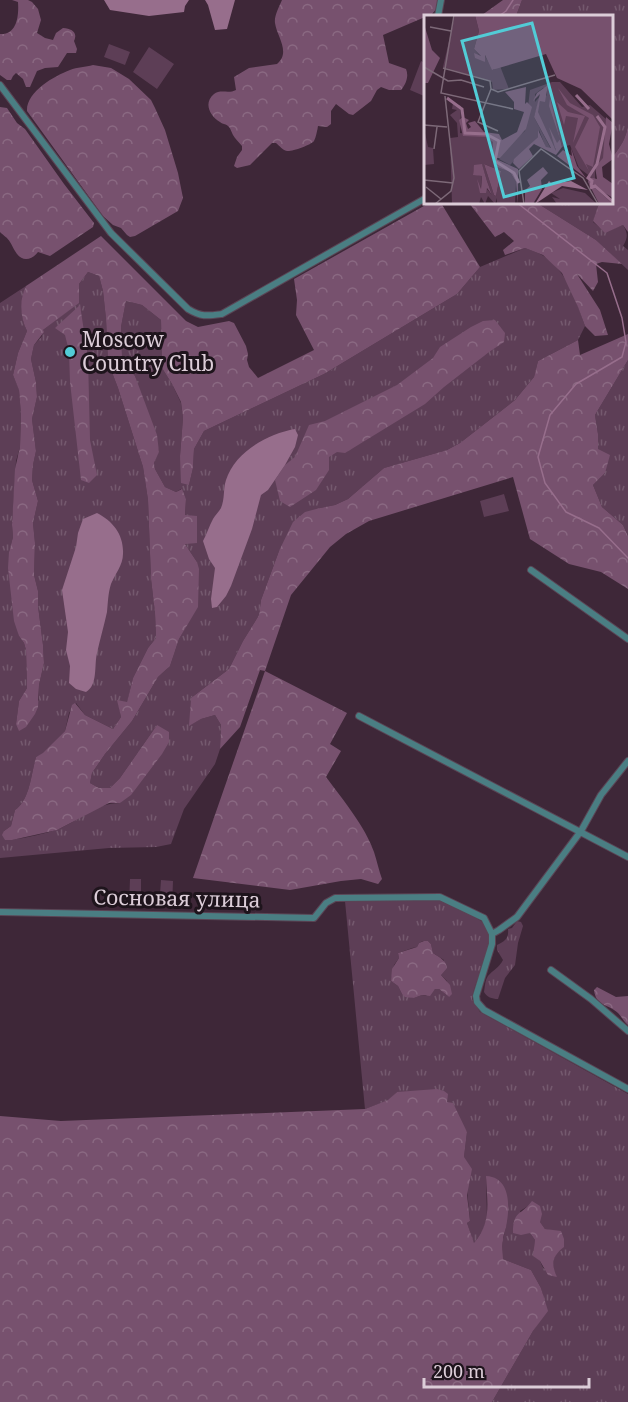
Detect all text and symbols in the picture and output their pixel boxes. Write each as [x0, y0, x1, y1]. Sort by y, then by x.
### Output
inset map [424, 15, 613, 204]
place label: Moscow Country Club [82, 325, 214, 377]
marker: Moscow Country Club [63, 345, 77, 359]
street label: Сосновая улица [93, 883, 261, 913]
scale bar [424, 1351, 589, 1389]
text: 200 m [433, 1359, 485, 1383]

